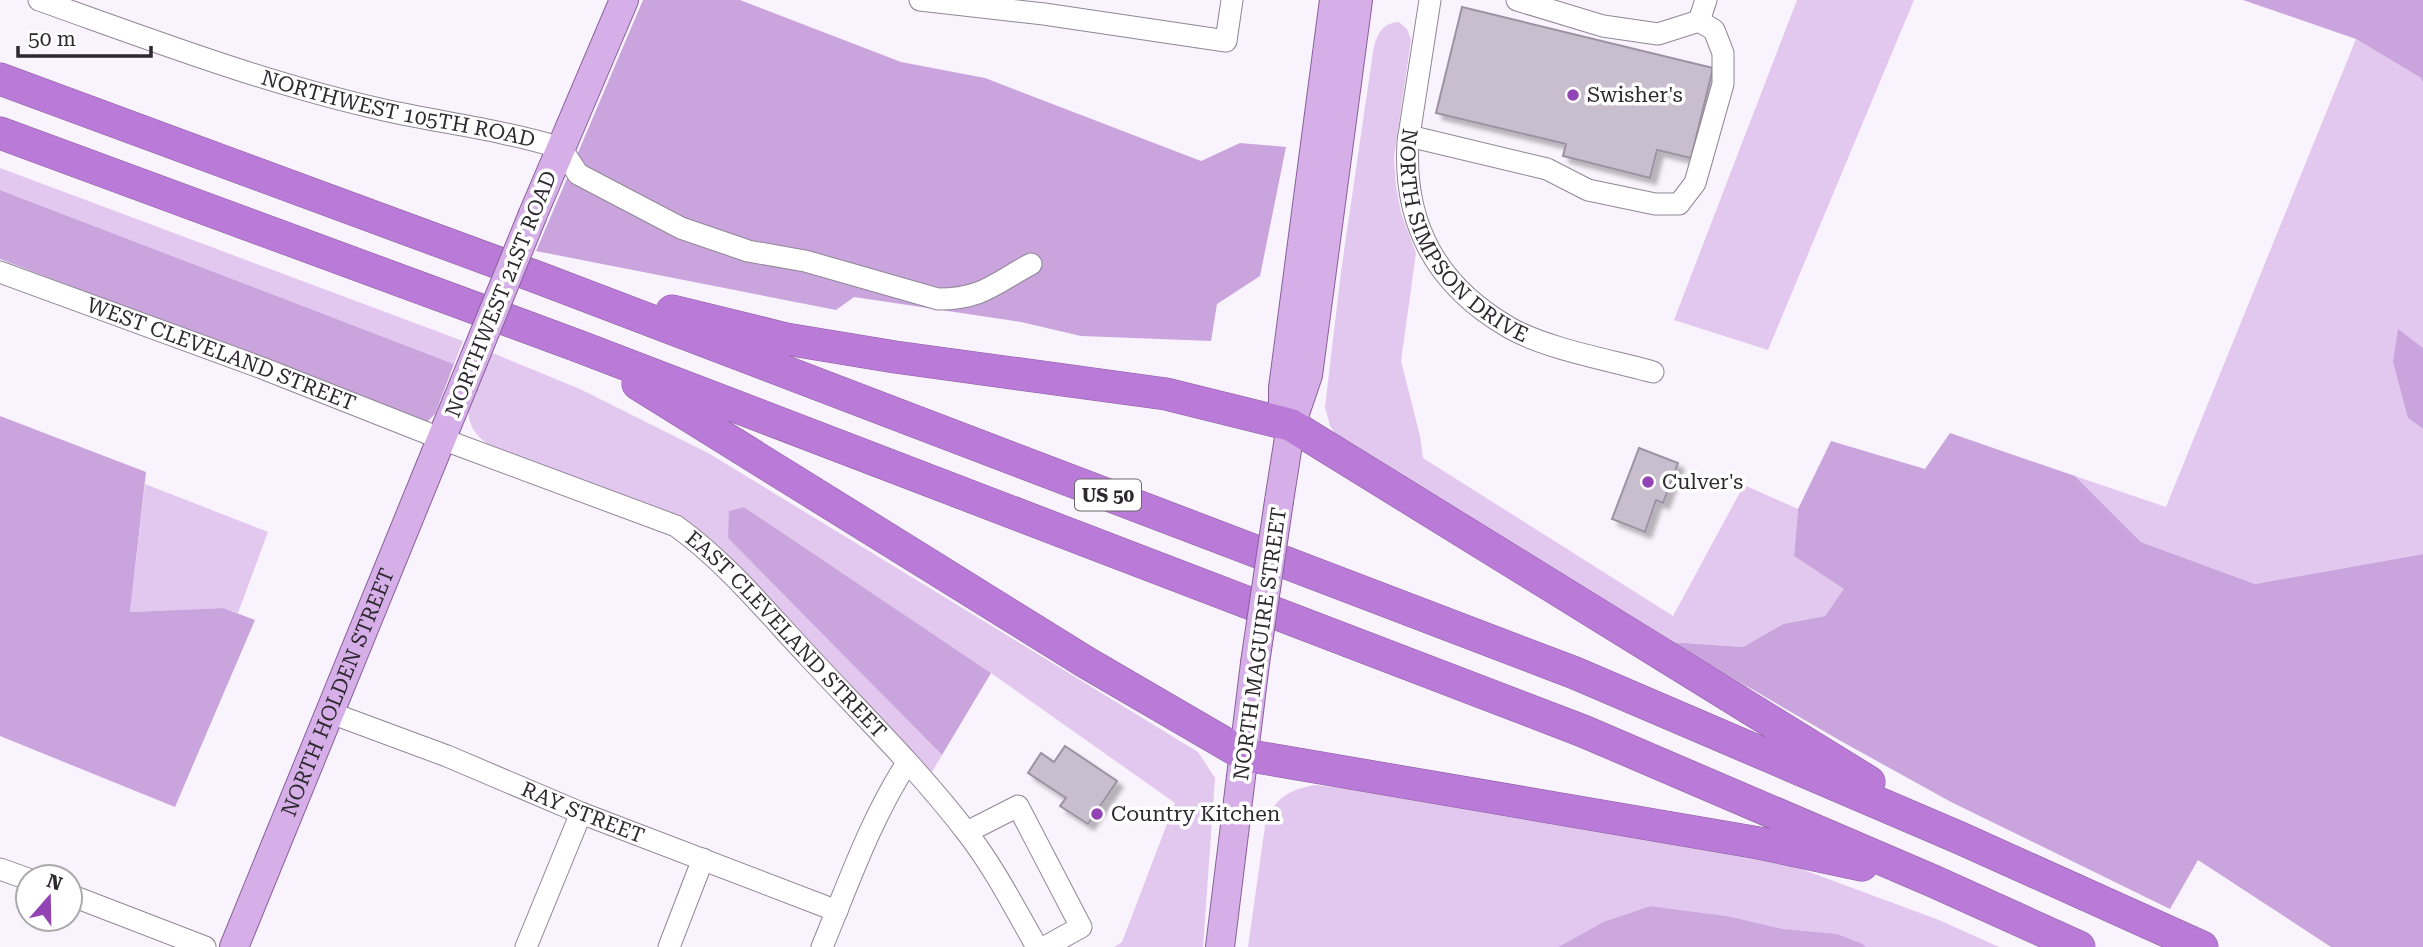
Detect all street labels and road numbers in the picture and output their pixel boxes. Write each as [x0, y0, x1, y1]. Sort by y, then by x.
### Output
street label: NORTHWEST 105TH ROAD [258, 66, 537, 152]
street label: NORTH SIMPSON DRIVE [1395, 127, 1532, 347]
street label: NORTHWEST 21ST ROAD [441, 167, 561, 421]
street label: WEST CLEVELAND STREET [84, 293, 359, 416]
road number: US 50 [1075, 480, 1141, 510]
street label: NORTH MAGUIRE STREET [1229, 506, 1291, 782]
street label: EAST CLEVELAND STREET [681, 526, 891, 743]
street label: NORTH HOLDEN STREET [277, 565, 399, 820]
street label: RAY STREET [518, 777, 648, 848]

